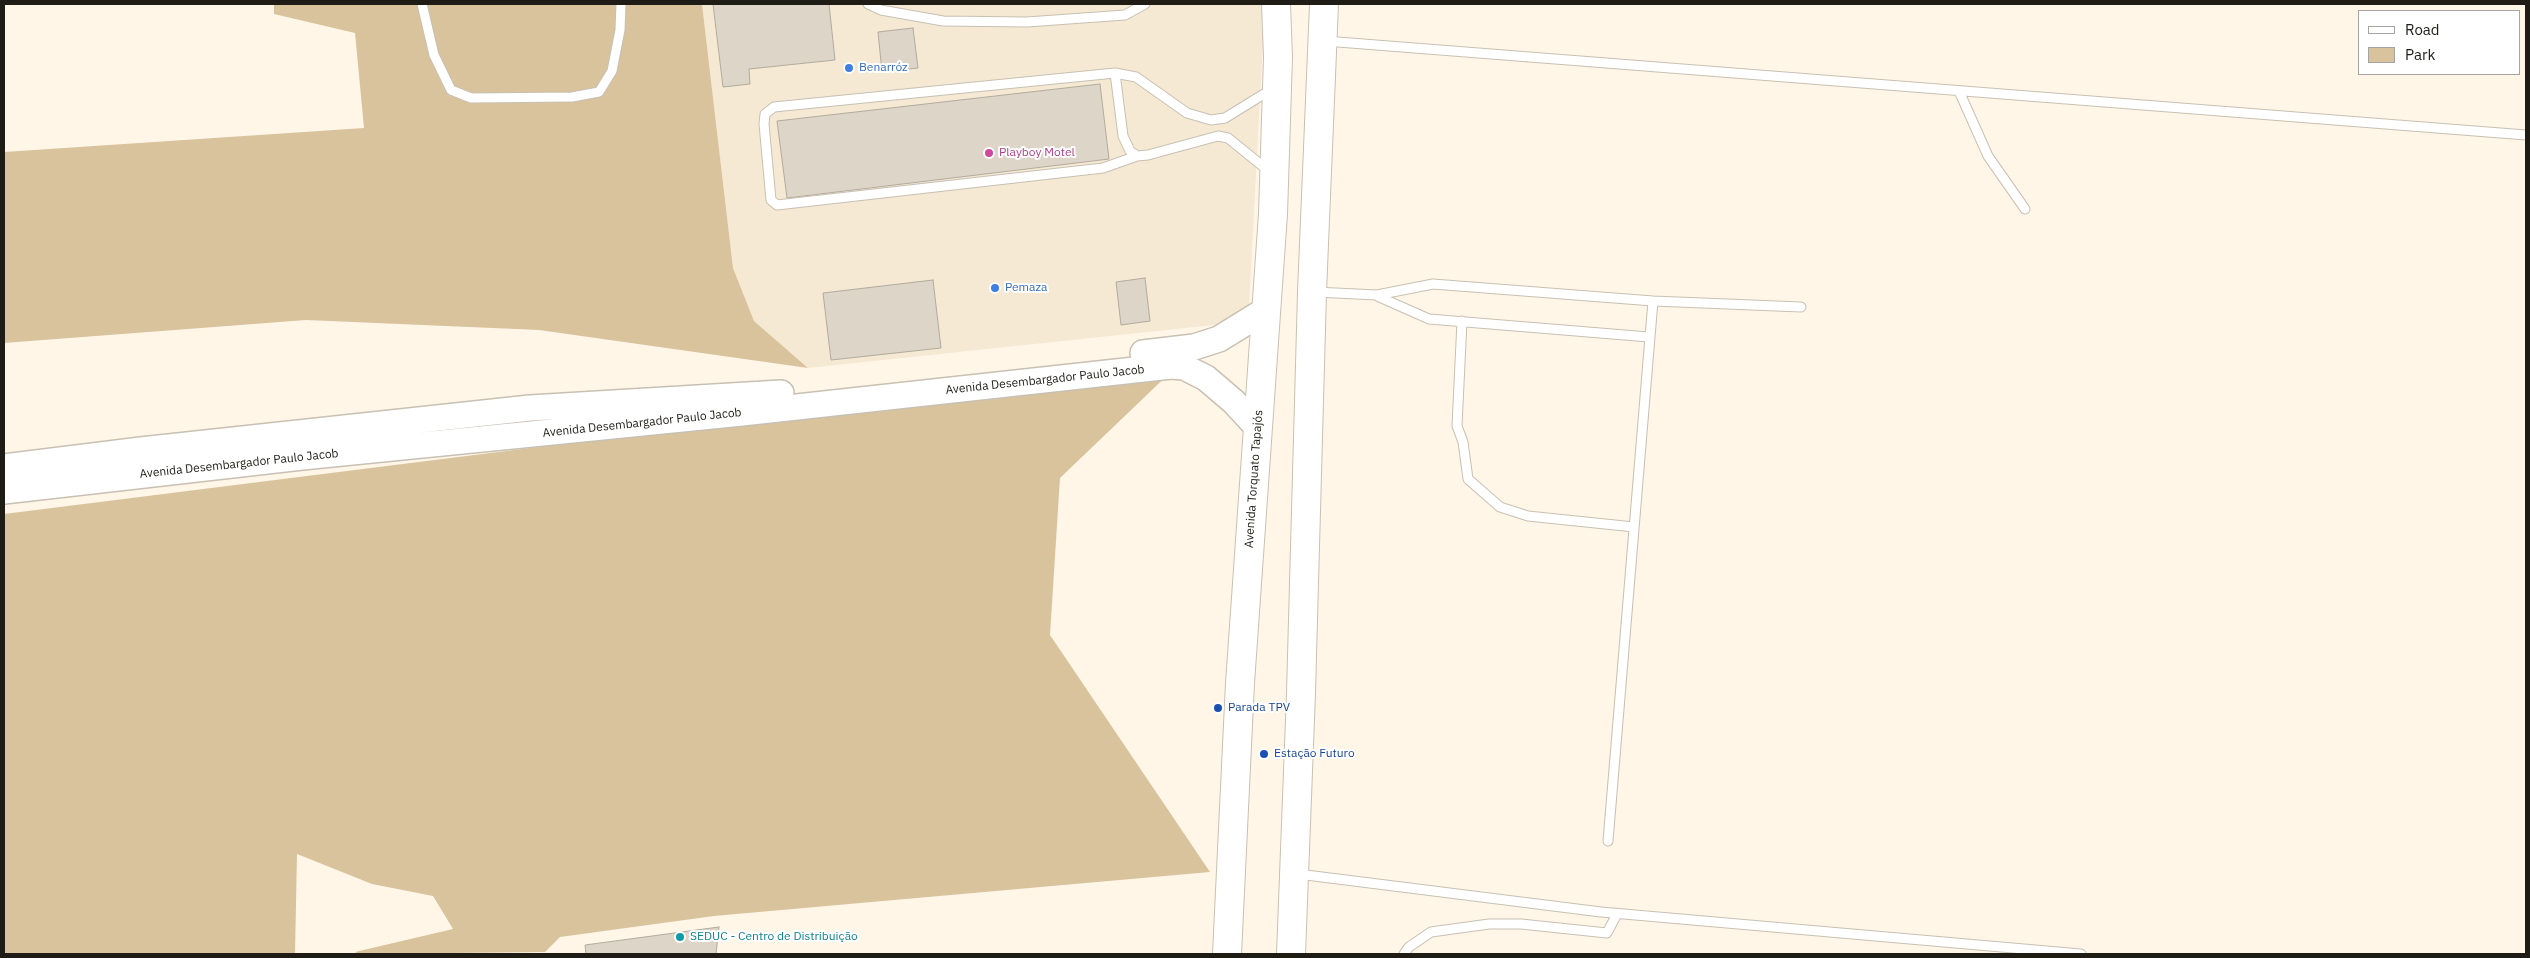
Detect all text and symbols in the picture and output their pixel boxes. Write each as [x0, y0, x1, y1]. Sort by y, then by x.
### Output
legend [2358, 10, 2520, 75]
text: Road [2405, 20, 2440, 39]
text: Park [2405, 45, 2435, 64]
place label: Benarróz [859, 61, 908, 75]
marker: Benarróz [843, 62, 855, 74]
place label: Playboy Motel [999, 146, 1075, 160]
marker: Playboy Motel [983, 147, 995, 159]
place label: Pemaza [1005, 281, 1047, 295]
marker: Pemaza [989, 282, 1001, 294]
street label: Avenida Desembargador Paulo Jacob [945, 362, 1145, 398]
street label: Avenida Desembargador Paulo Jacob [542, 405, 742, 441]
street label: Avenida Torquato Tapajós [1242, 410, 1266, 548]
street label: Avenida Desembargador Paulo Jacob [139, 446, 339, 482]
place label: Parada TPV [1228, 701, 1290, 715]
marker: Parada TPV [1212, 702, 1224, 714]
place label: Estação Futuro [1274, 747, 1355, 761]
marker: Estação Futuro [1258, 748, 1270, 760]
place label: SEDUC - Centro de Distribuição [690, 930, 858, 944]
marker: SEDUC - Centro de Distribuição [674, 931, 686, 943]

